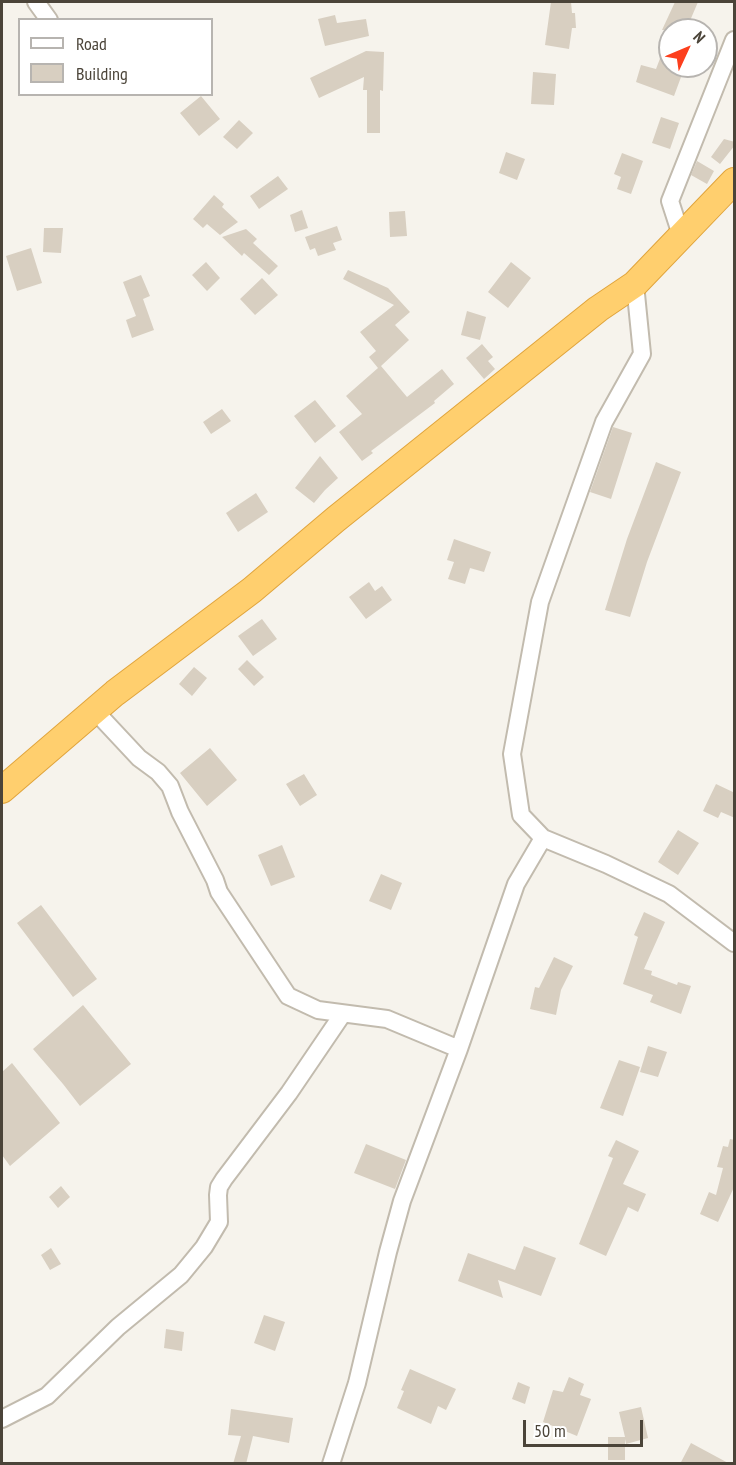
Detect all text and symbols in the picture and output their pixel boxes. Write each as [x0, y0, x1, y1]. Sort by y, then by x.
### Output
legend [18, 18, 213, 96]
north arrow [658, 18, 718, 78]
text: N [689, 27, 710, 47]
text: Road [76, 32, 107, 55]
text: Building [76, 62, 128, 85]
scale bar [526, 1408, 646, 1446]
text: 50 m [534, 1419, 566, 1442]

